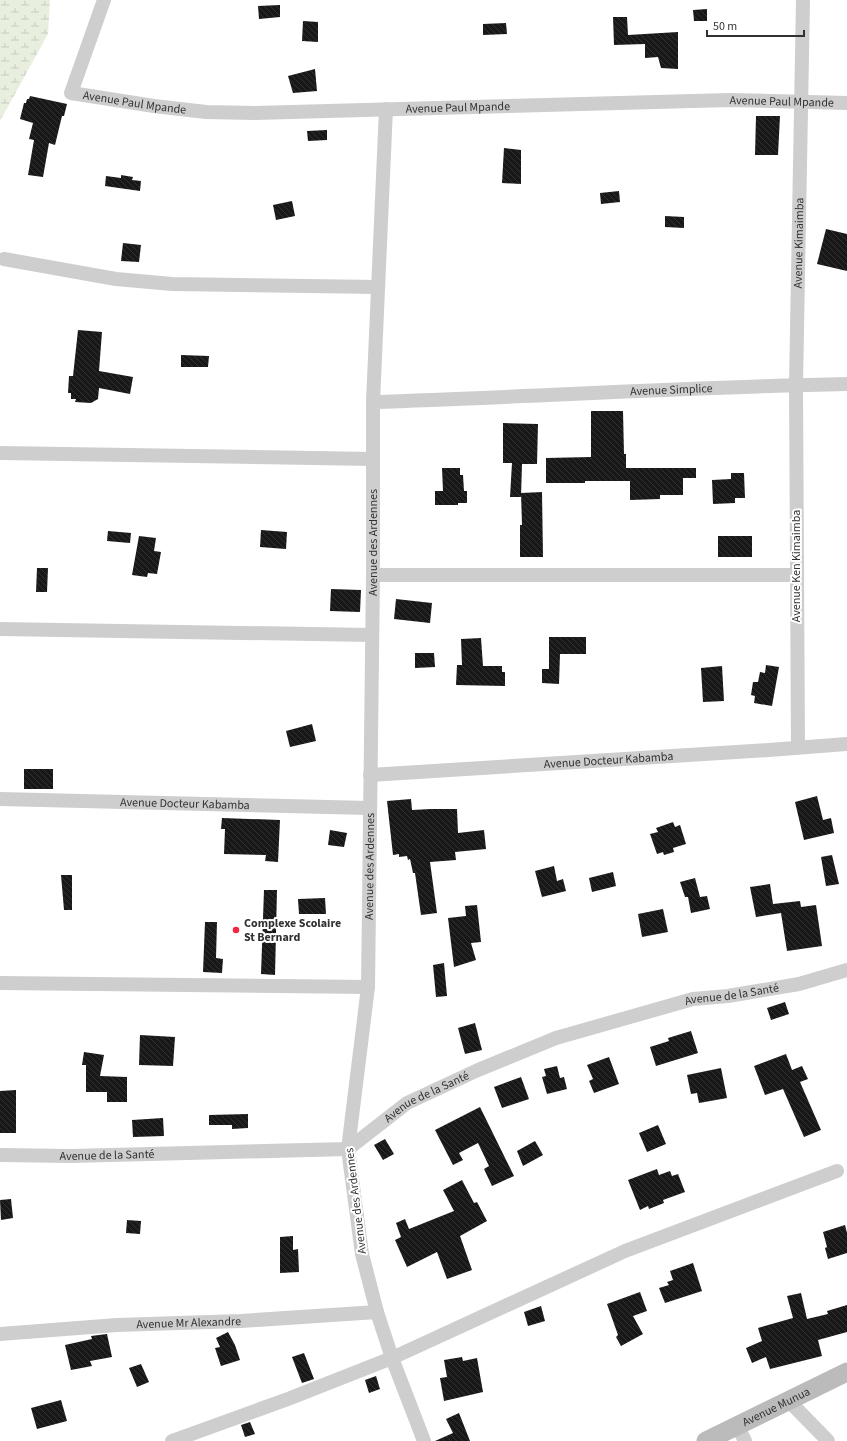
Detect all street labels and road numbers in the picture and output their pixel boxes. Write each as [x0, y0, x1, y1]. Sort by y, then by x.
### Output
street label: Avenue Paul Mpande [82, 86, 187, 118]
street label: Avenue Paul Mpande [729, 91, 834, 111]
street label: Avenue Paul Mpande [406, 98, 510, 117]
street label: Avenue Kimaimba [789, 197, 808, 289]
street label: Avenue Simplice [630, 379, 713, 400]
street label: Avenue des Ardennes [364, 489, 382, 596]
street label: Avenue Ken Kimaimba [788, 510, 805, 622]
street label: Avenue Docteur Kabamba [543, 748, 674, 773]
street label: Avenue Docteur Kabamba [120, 793, 250, 814]
street label: Avenue des Ardennes [360, 813, 379, 920]
street label: Avenue de la Santé [683, 979, 780, 1009]
street label: Avenue de la Santé [380, 1067, 472, 1127]
street label: Avenue de la Santé [59, 1145, 155, 1165]
street label: Avenue des Ardennes [341, 1147, 371, 1255]
street label: Avenue Mr Alexandre [136, 1313, 241, 1333]
street label: Avenue Munua [739, 1383, 813, 1431]

